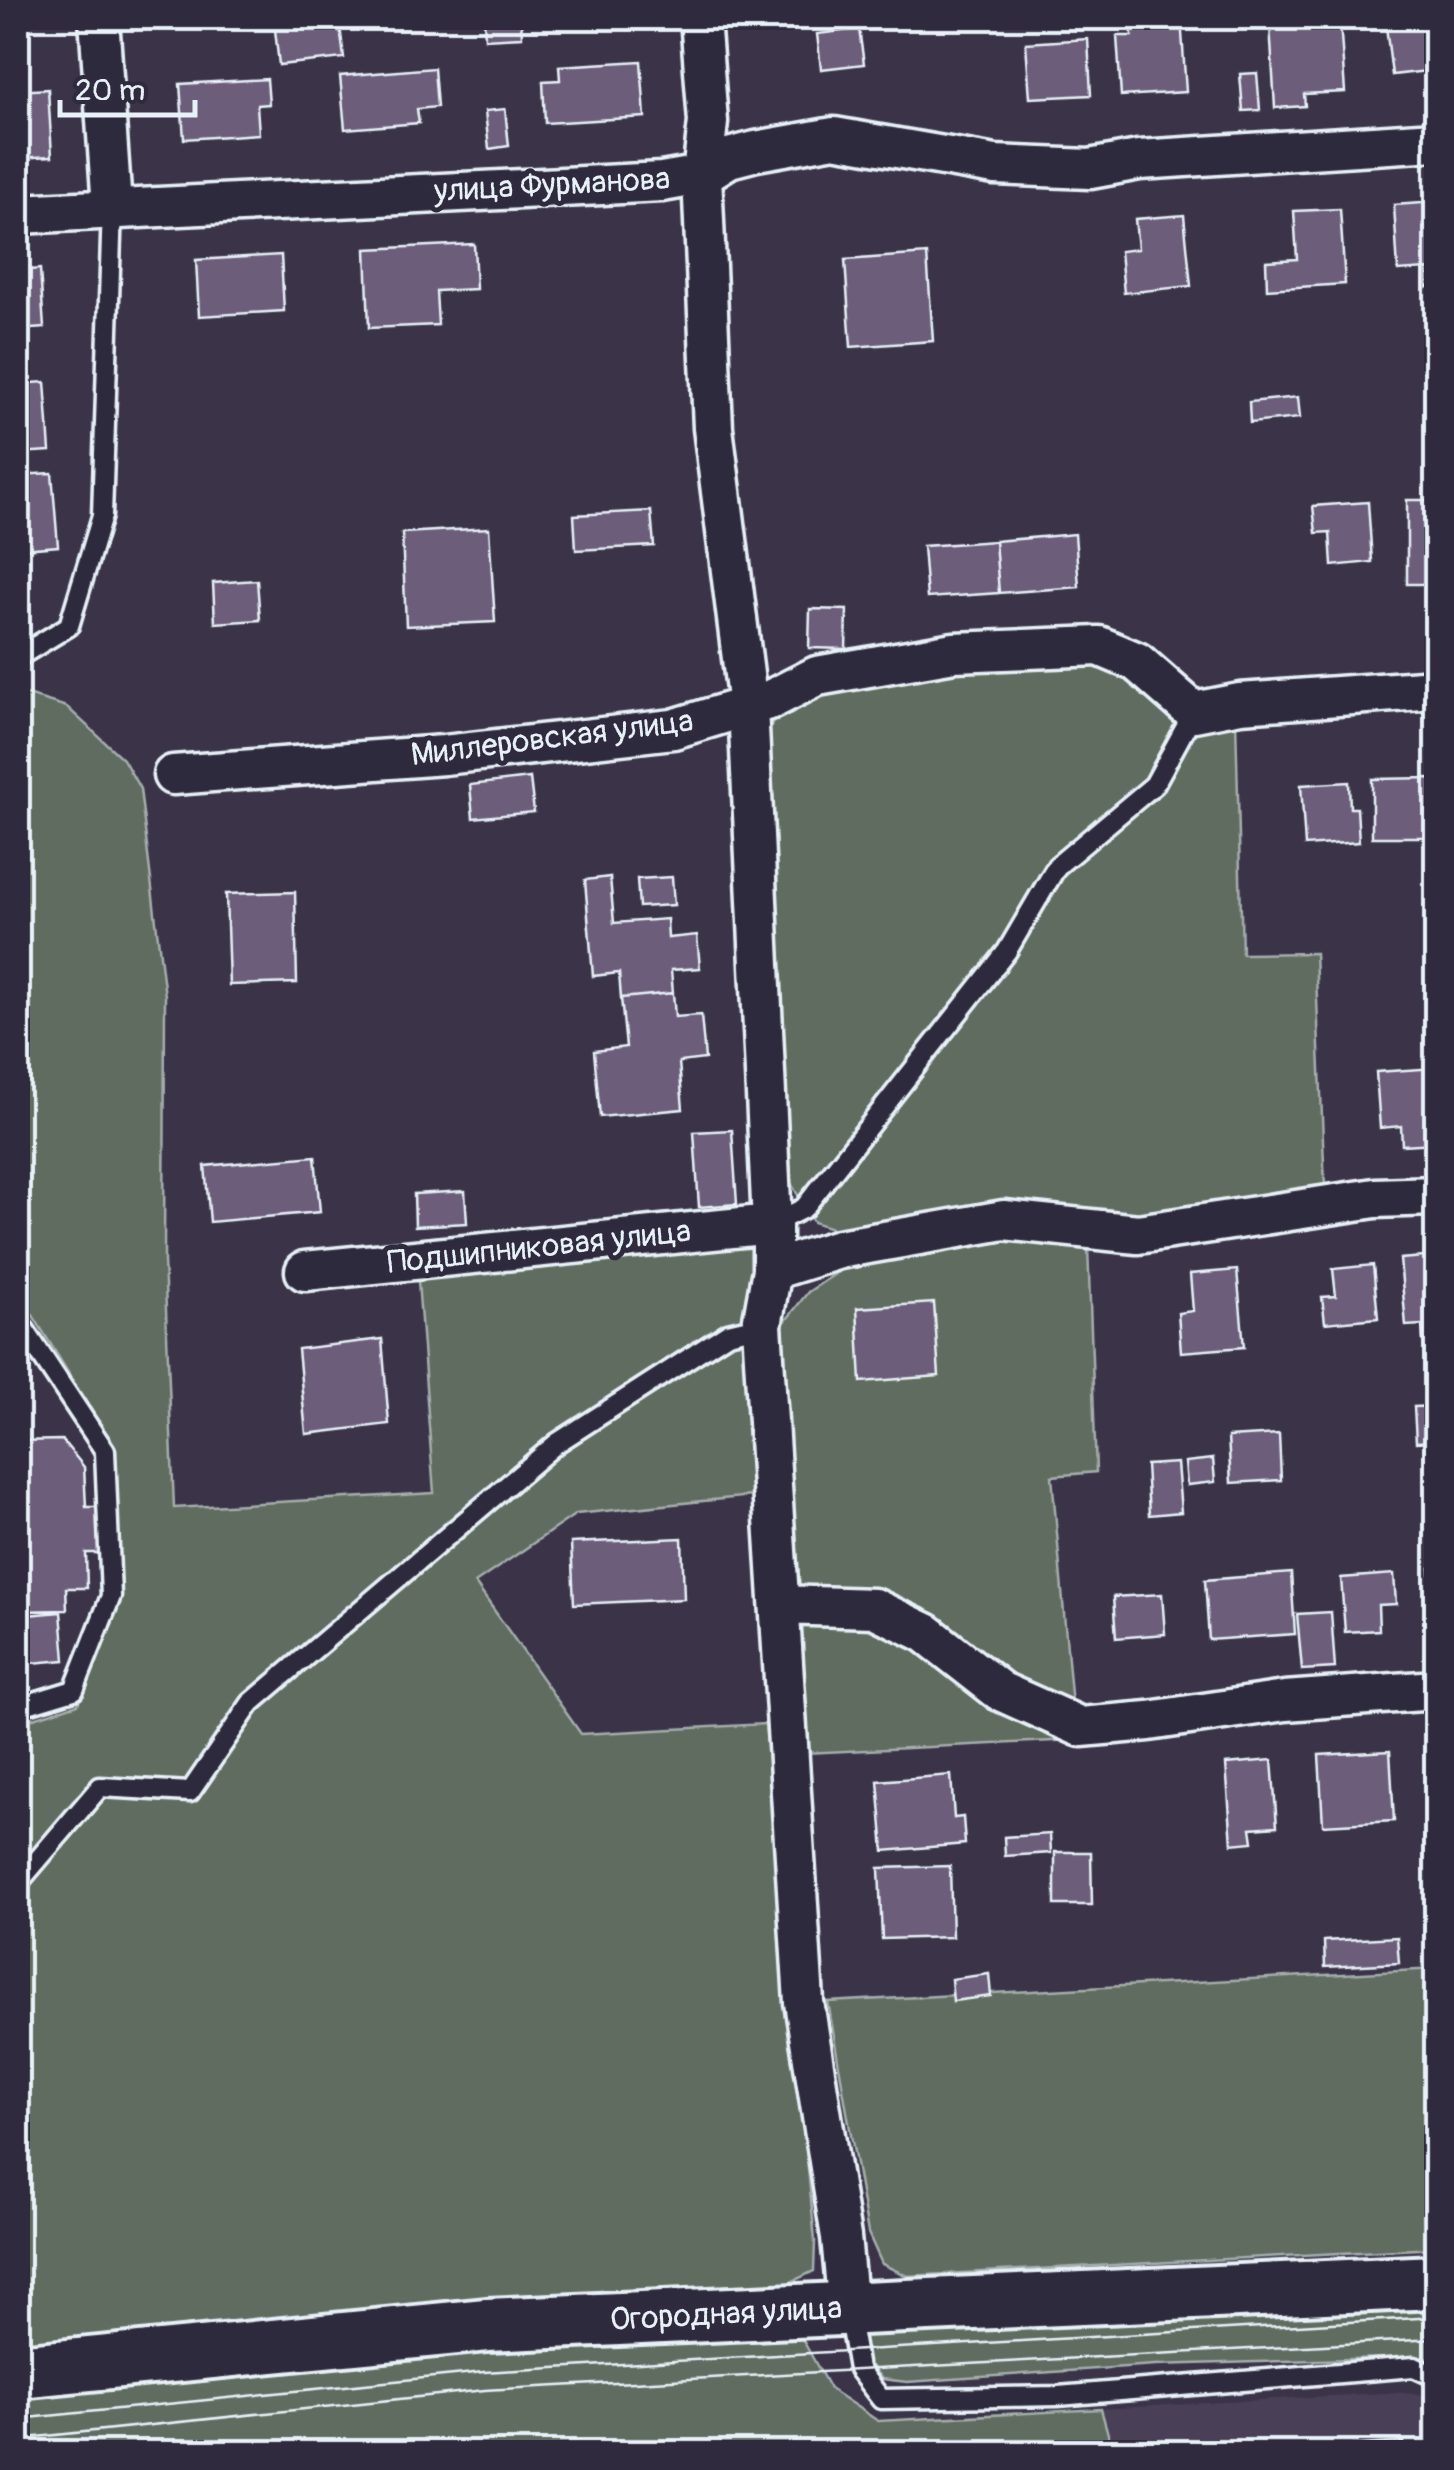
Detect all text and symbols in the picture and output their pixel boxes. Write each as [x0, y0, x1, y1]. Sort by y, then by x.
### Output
scale bar [60, 55, 195, 117]
text: 20 m [75, 72, 145, 109]
street label: улица Фурманова [432, 159, 671, 211]
street label: Миллеровская улица [409, 701, 695, 775]
street label: Подшипниковая улица [385, 1211, 693, 1283]
street label: Огородная улица [609, 2288, 843, 2340]

